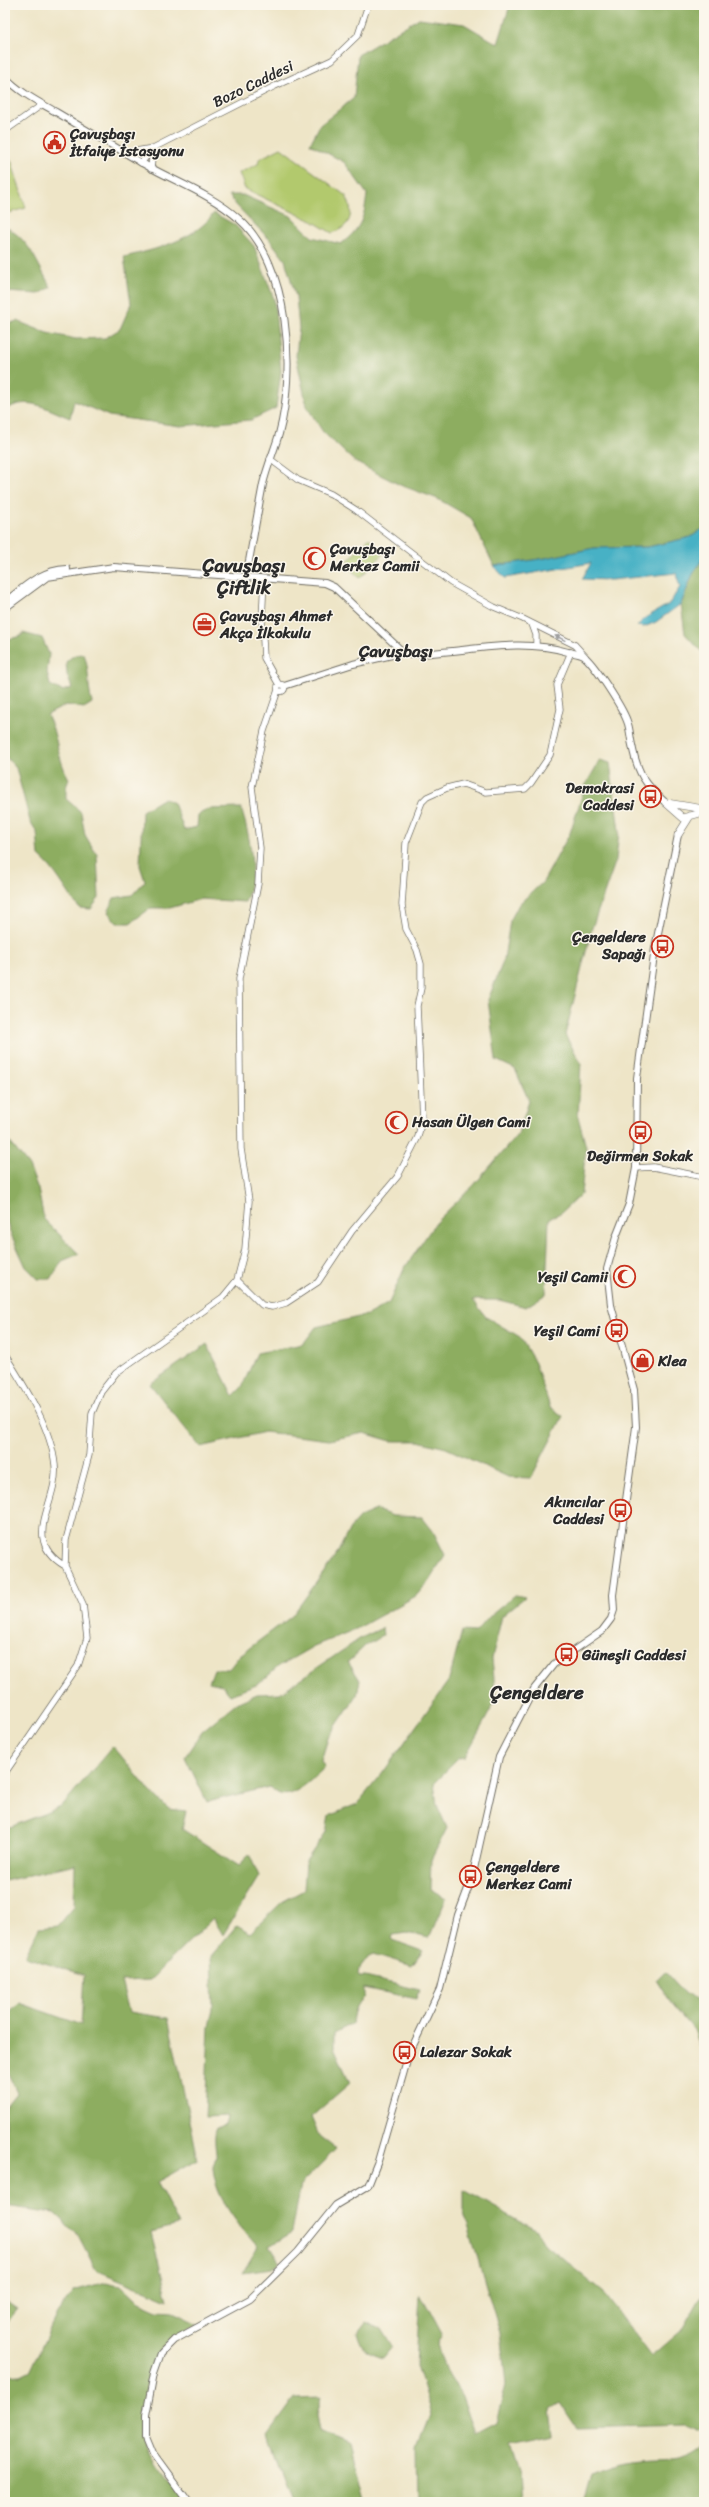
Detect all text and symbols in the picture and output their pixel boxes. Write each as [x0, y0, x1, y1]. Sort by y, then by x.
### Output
street label: Bozo Caddesi [208, 53, 299, 115]
place label: Çavuşbaşı İtfaiye İstasyonu [69, 121, 185, 164]
public building icon: Çavuşbaşı İtfaiye İstasyonu [41, 130, 67, 156]
place label: Çavuşbaşı Merkez Camii [329, 536, 420, 579]
mosque icon: Çavuşbaşı Merkez Camii [301, 545, 327, 571]
district label: Çavuşbaşı Çiftlik [202, 549, 285, 604]
place label: Çavuşbaşı Ahmet Akça İlkokulu [219, 603, 333, 646]
office icon: Çavuşbaşı Ahmet Akça İlkokulu [191, 612, 217, 638]
one-way arrow [554, 634, 566, 641]
district label: Çavuşbaşı [358, 636, 433, 666]
place label: Demokrasi Caddesi [565, 775, 635, 818]
bus stop icon: Demokrasi Caddesi [637, 784, 663, 810]
place label: Çengeldere Sapağı [571, 924, 646, 967]
bus stop icon: Çengeldere Sapağı [649, 933, 675, 959]
mosque icon: Hasan Ülgen Cami [383, 1109, 409, 1135]
place label: Hasan Ülgen Cami [411, 1109, 531, 1135]
bus stop icon: Değirmen Sokak [627, 1120, 653, 1146]
place label: Değirmen Sokak [587, 1143, 694, 1169]
place label: Yeşil Camii [538, 1264, 609, 1290]
mosque icon: Yeşil Camii [611, 1264, 637, 1290]
place label: Yeşil Cami [534, 1318, 601, 1344]
bus stop icon: Yeşil Cami [603, 1318, 629, 1344]
shop icon: Klea [630, 1348, 656, 1374]
place label: Klea [657, 1348, 687, 1374]
place label: Akıncılar Caddesi [543, 1489, 606, 1532]
bus stop icon: Akıncılar Caddesi [607, 1498, 633, 1524]
bus stop icon: Güneşli Caddesi [553, 1642, 579, 1668]
place label: Güneşli Caddesi [581, 1642, 687, 1668]
district label: Çengeldere [489, 1676, 584, 1709]
place label: Çengeldere Merkez Cami [485, 1854, 572, 1897]
bus stop icon: Çengeldere Merkez Cami [457, 1863, 483, 1889]
bus stop icon: Lalezar Sokak [392, 2039, 418, 2065]
place label: Lalezar Sokak [420, 2039, 513, 2065]

